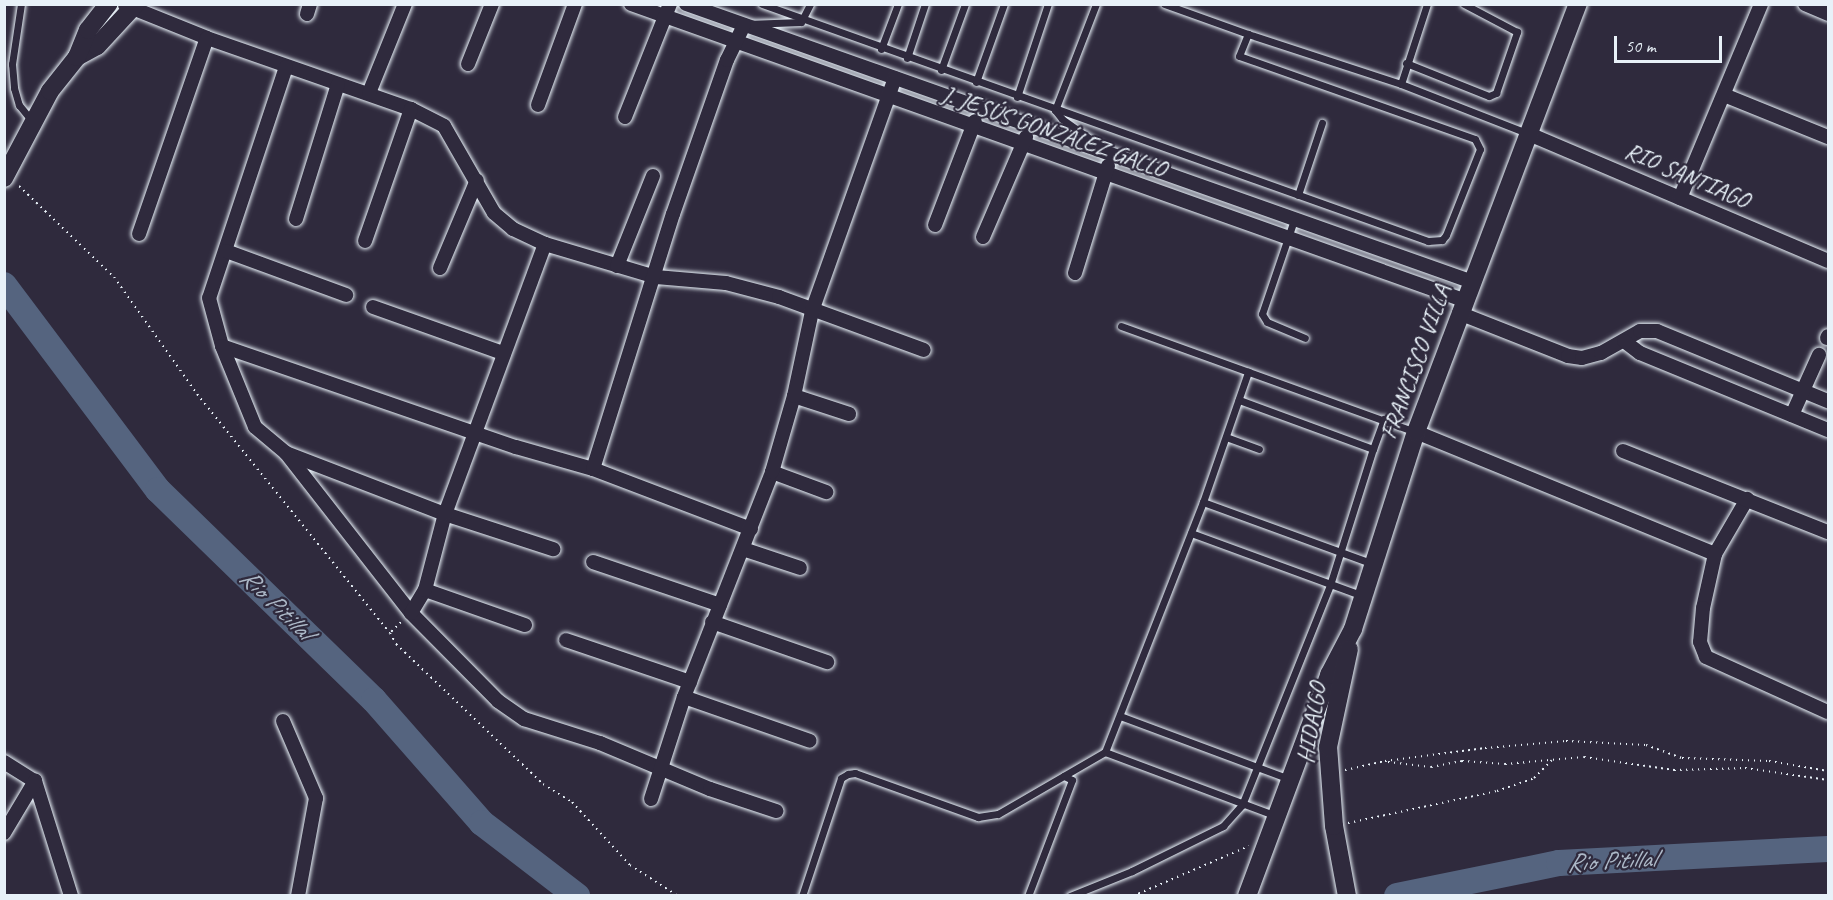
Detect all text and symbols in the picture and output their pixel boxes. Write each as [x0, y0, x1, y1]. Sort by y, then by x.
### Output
scale bar [1617, 24, 1725, 62]
text: 50 m [1625, 35, 1656, 57]
street label: J. JESÚS GONZÁLEZ GALLO [939, 80, 1169, 184]
street label: RIO SANTIAGO [1620, 137, 1754, 215]
street label: FRANCISCO VILLA [1375, 281, 1457, 443]
water label: Rio Pitillal [233, 562, 319, 646]
street label: HIDALGO [1291, 681, 1333, 765]
water label: Rio Pitillal [1566, 843, 1656, 879]

